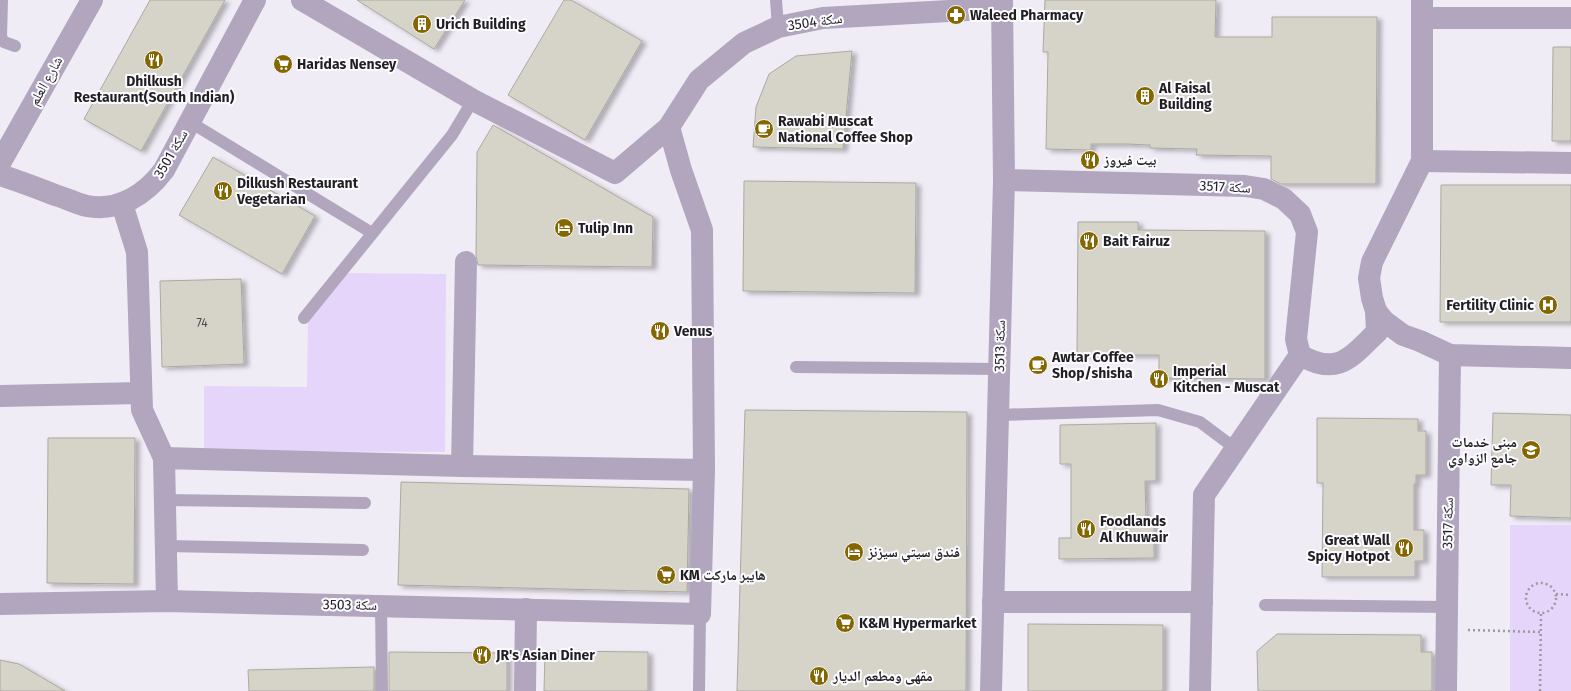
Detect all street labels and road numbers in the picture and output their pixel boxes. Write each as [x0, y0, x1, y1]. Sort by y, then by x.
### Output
street label: سكة 3504 [787, 10, 843, 34]
street label: شارع العلم [26, 54, 67, 109]
street label: سكة 3501 [150, 127, 192, 181]
street label: سكة 3517 [1199, 177, 1251, 197]
street label: سكة 3513 [991, 320, 1009, 372]
street label: سكة 3517 [1439, 497, 1457, 549]
street label: سكة 3503 [323, 596, 377, 614]

